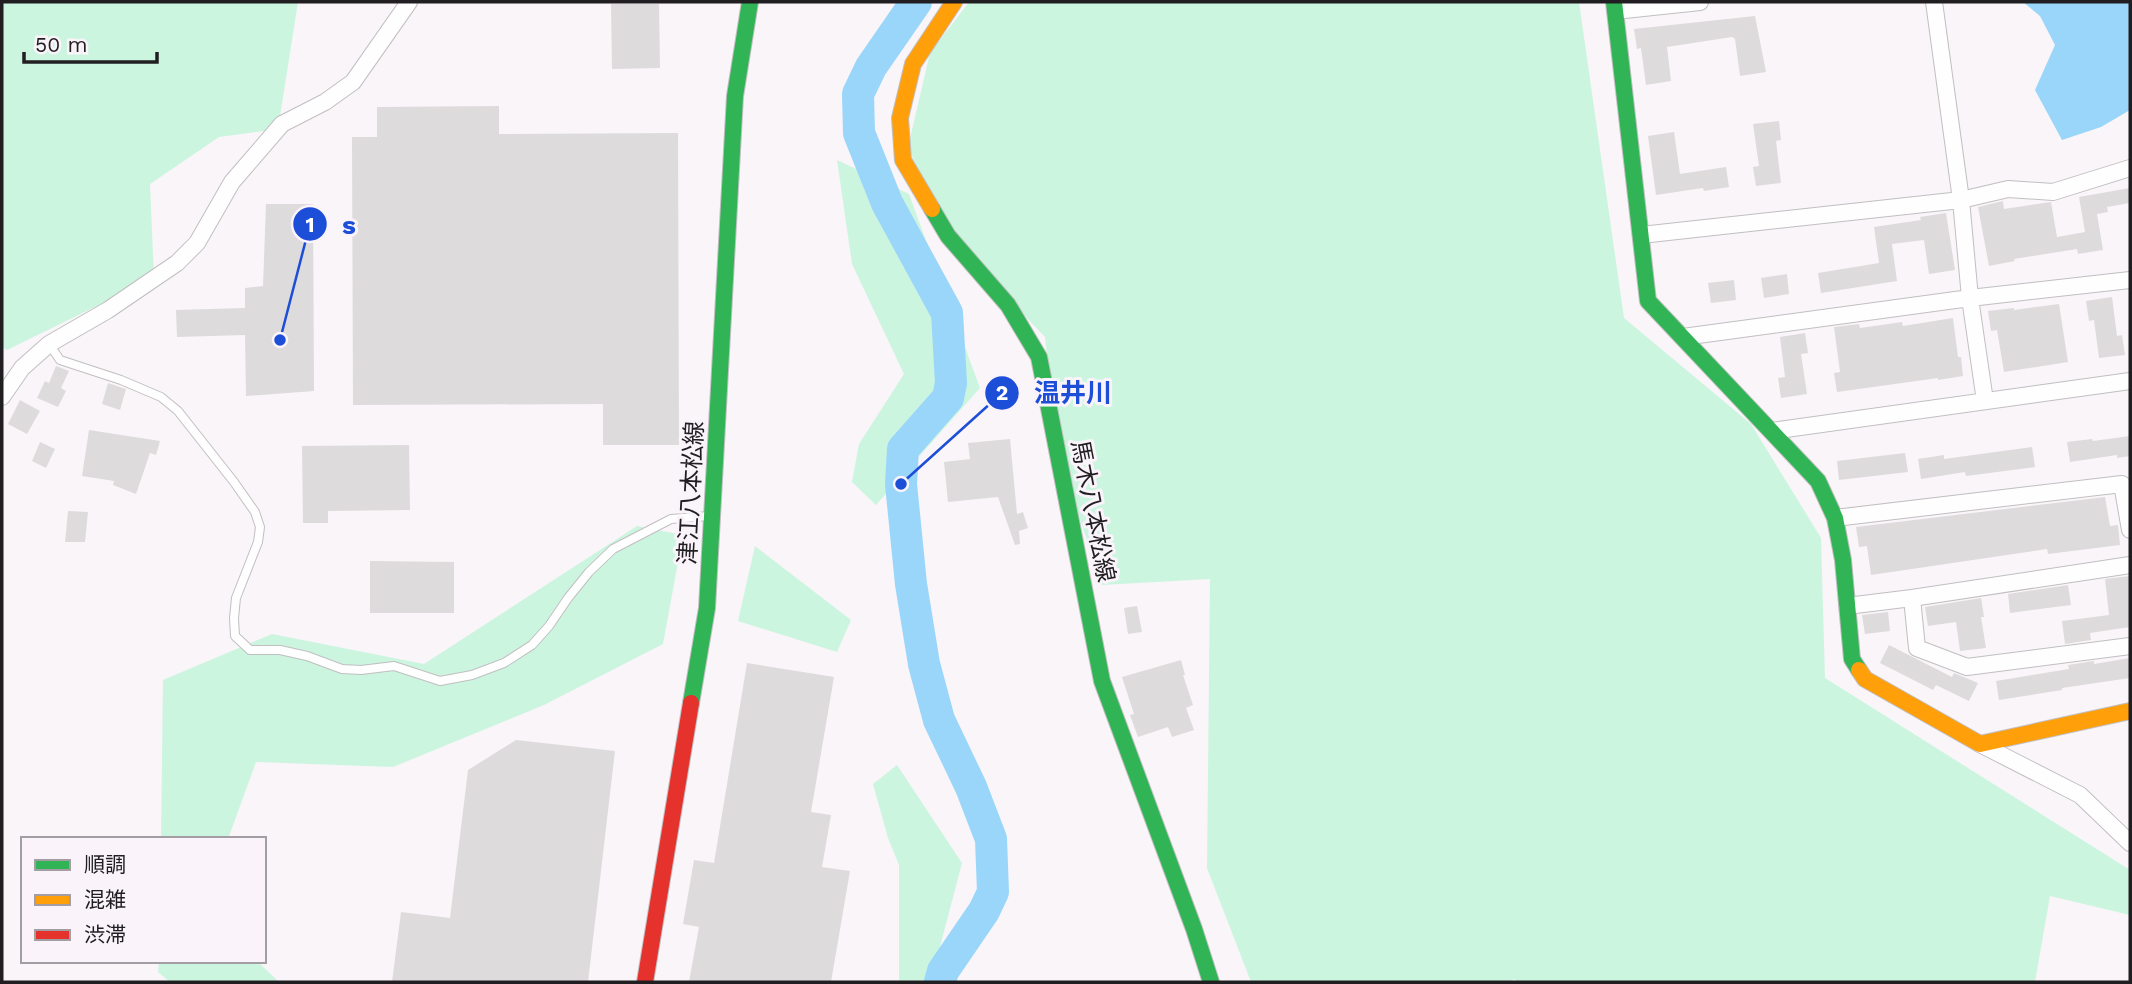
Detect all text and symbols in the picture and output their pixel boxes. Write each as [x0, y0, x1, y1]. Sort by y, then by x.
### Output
scale bar [24, 21, 158, 65]
text: 50 m [35, 32, 87, 57]
callout: s [293, 201, 370, 248]
text: s [342, 210, 356, 240]
text: 1 [305, 212, 315, 237]
callout: 温井川 [985, 369, 1126, 416]
text: 温井川 [1034, 378, 1112, 408]
text: 2 [996, 380, 1008, 405]
street label: 津江八本松線 [673, 420, 709, 566]
street label: 馬木八本松線 [1066, 438, 1120, 584]
legend [21, 837, 266, 963]
text: 順調 [84, 852, 126, 877]
text: 混雑 [84, 887, 126, 912]
text: 渋滞 [84, 922, 126, 947]

